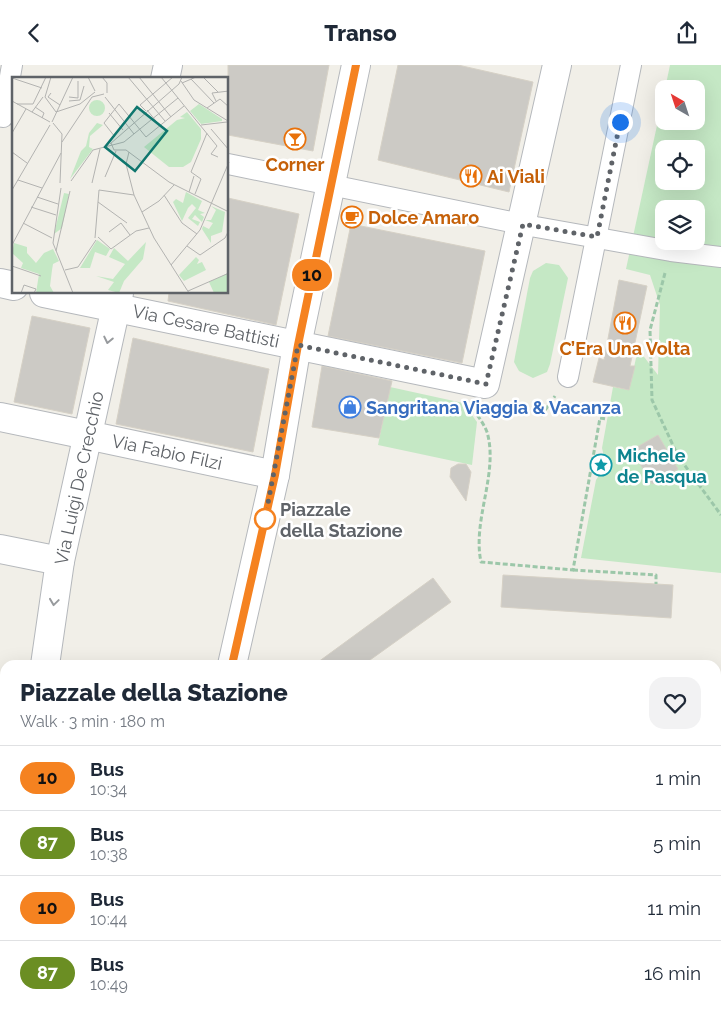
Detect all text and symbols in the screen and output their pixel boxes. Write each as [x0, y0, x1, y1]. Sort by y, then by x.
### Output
icon: back [20, 19, 48, 47]
icon: share [673, 19, 701, 47]
text: Transo [324, 20, 397, 46]
inset map [12, 77, 229, 294]
north arrow [655, 80, 705, 130]
map controls [655, 80, 705, 250]
your location [608, 110, 633, 135]
bar icon: Corner [283, 127, 307, 151]
button: locate [655, 140, 705, 190]
place label: Corner [266, 154, 324, 175]
restaurant icon: Ai Viali [459, 164, 483, 188]
place label: Ai Viali [487, 166, 545, 187]
button: layers [655, 200, 705, 250]
cafe icon: Dolce Amaro [340, 205, 364, 229]
place label: Dolce Amaro [368, 207, 479, 228]
line badge: 10 [290, 259, 334, 291]
text: 10 [302, 264, 322, 285]
street label: Via Cesare Battisti [131, 300, 281, 352]
restaurant icon: C’Era Una Volta [613, 311, 637, 335]
one-way arrow [103, 336, 114, 345]
place label: C’Era Una Volta [560, 338, 690, 359]
street label: Via Luigi De Crecchio [50, 389, 108, 567]
shop icon: Sangritana Viaggia & Vacanza [338, 395, 362, 419]
place label: Sangritana Viaggia & Vacanza [366, 397, 621, 418]
street label: Via Fabio Filzi [110, 430, 224, 474]
place label: Michele de Pasqua [617, 445, 707, 487]
place icon: Michele de Pasqua [589, 453, 613, 477]
place label: Piazzale della Stazione [280, 499, 403, 541]
marker: Piazzale della Stazione [254, 508, 276, 530]
one-way arrow [49, 598, 60, 606]
button: heart [649, 677, 701, 729]
text: Piazzale della Stazione [20, 678, 288, 707]
text: Walk · 3 min · 180 m [20, 712, 165, 731]
text: Bus [90, 758, 124, 780]
text: 10 [38, 767, 57, 788]
text: 1 min [655, 767, 701, 789]
text: 10:34 [90, 780, 127, 799]
text: Bus [90, 823, 124, 845]
text: 87 [37, 832, 58, 853]
text: 5 min [653, 832, 701, 854]
text: 10:38 [90, 845, 128, 864]
text: Bus [90, 888, 124, 910]
text: 10 [38, 897, 57, 918]
text: 11 min [647, 897, 701, 919]
text: 10:44 [90, 910, 127, 929]
text: Bus [90, 953, 124, 975]
text: 87 [37, 962, 58, 983]
text: 16 min [644, 962, 701, 984]
text: 10:49 [90, 975, 128, 994]

